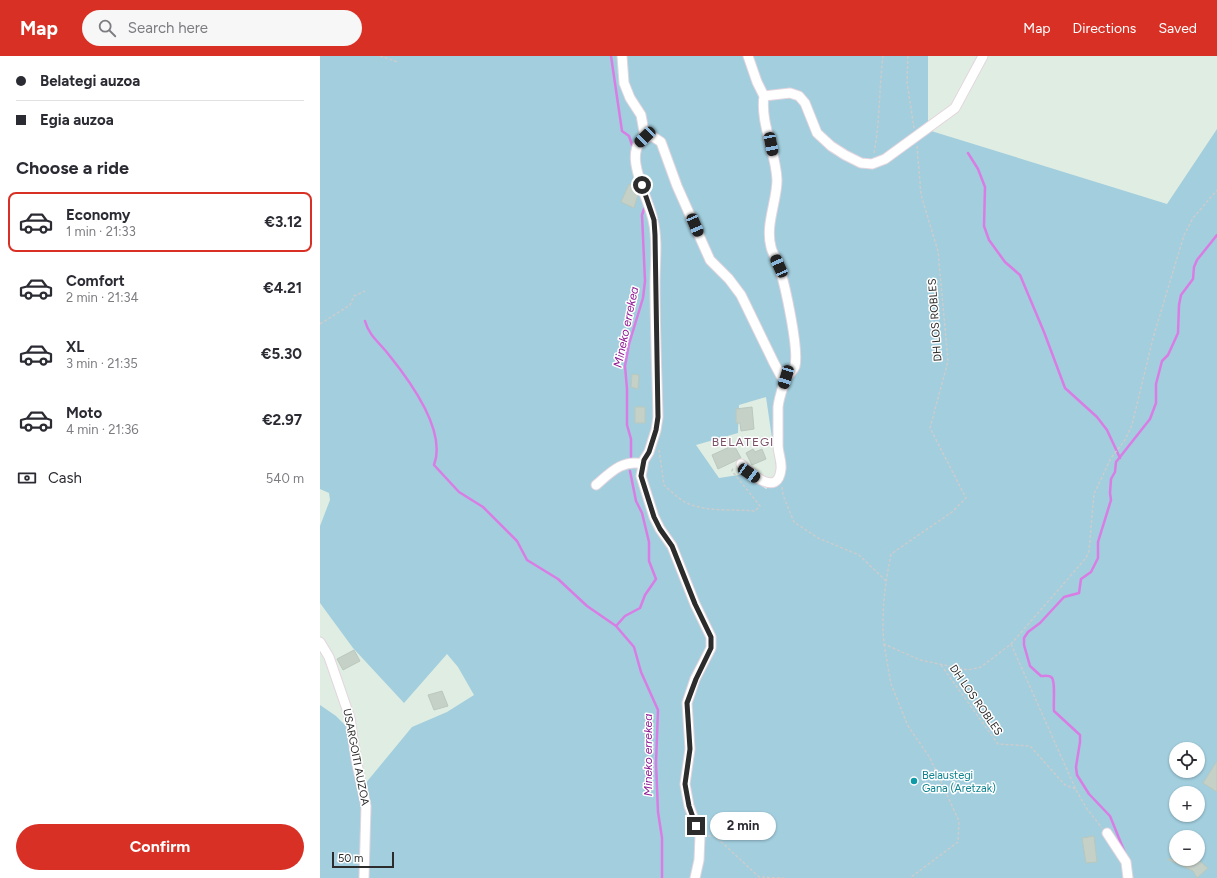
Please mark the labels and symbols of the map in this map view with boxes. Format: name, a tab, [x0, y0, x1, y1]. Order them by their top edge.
car	[632, 124, 658, 150]
car	[763, 131, 779, 157]
route start	[633, 176, 651, 194]
car	[685, 212, 705, 238]
car	[769, 253, 789, 279]
street label: DH LOS ROBLES	[926, 278, 944, 362]
water label: Mineko errekea	[611, 285, 641, 369]
car	[777, 364, 795, 390]
district label: BELATEGI	[712, 435, 774, 449]
car	[736, 461, 762, 485]
street label: DH LOS ROBLES	[947, 662, 1005, 738]
street label: USARGOITI AUZOA	[340, 707, 372, 807]
water label: Mineko errekea	[641, 714, 655, 796]
place label: Belaustegi Gana (Aretzak)	[922, 769, 996, 795]
marker: Belaustegi Gana (Aretzak)	[909, 776, 919, 786]
callout: 2 min	[710, 812, 776, 840]
route end	[687, 817, 705, 835]
scale bar	[332, 850, 394, 869]

